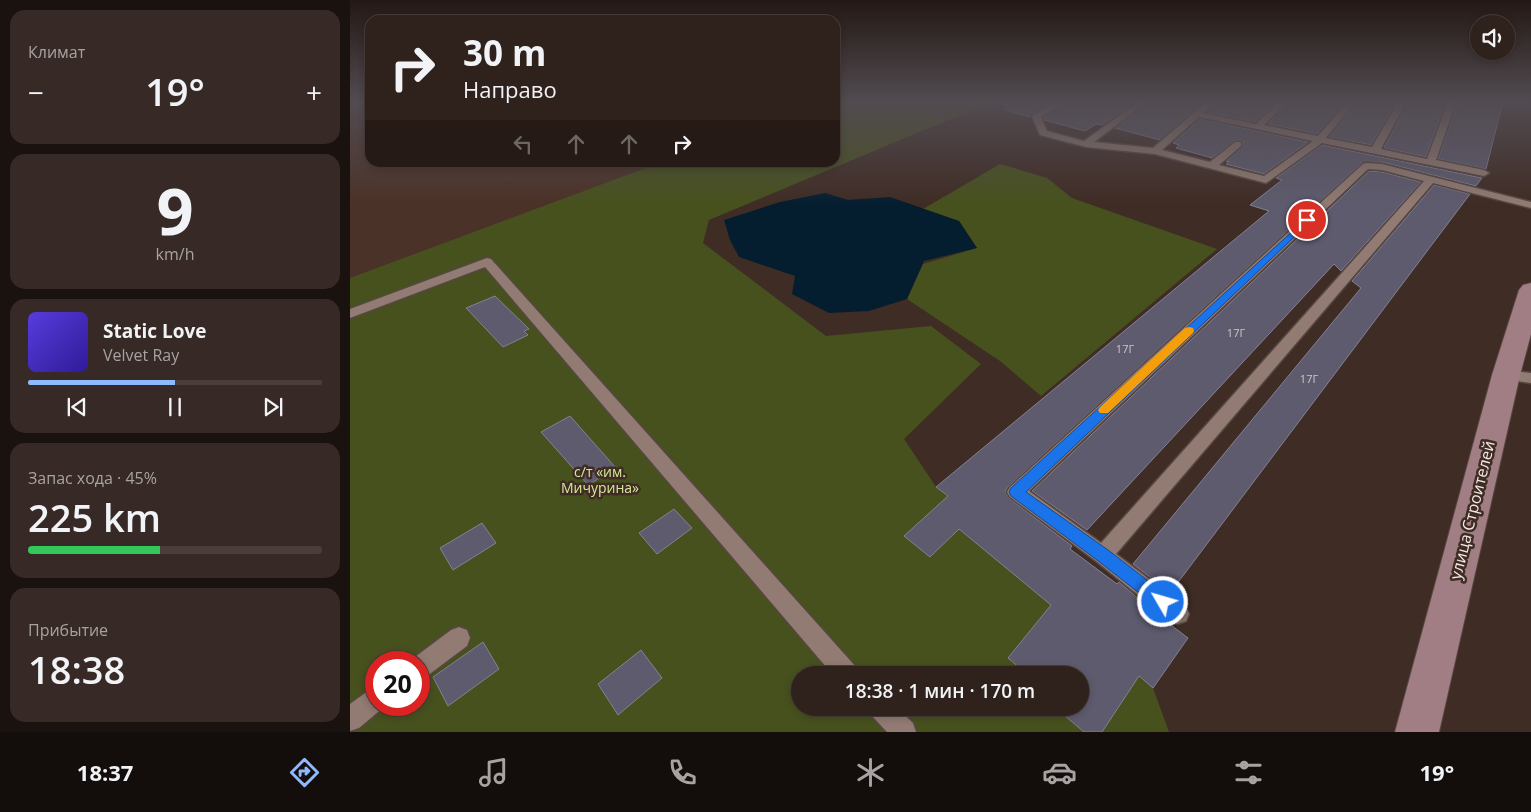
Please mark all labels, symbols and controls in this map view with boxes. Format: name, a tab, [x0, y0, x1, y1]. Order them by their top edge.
map controls	[1470, 15, 1515, 60]
button: sound	[1470, 15, 1515, 60]
text: 30 m	[463, 29, 546, 76]
icon: right	[380, 35, 445, 100]
text: Климат	[28, 41, 85, 63]
text: 19°	[145, 65, 205, 117]
text: −	[28, 73, 44, 111]
text: +	[306, 73, 322, 111]
text: Направо	[463, 74, 557, 104]
icon: left	[509, 130, 537, 158]
icon: ahead	[562, 130, 590, 158]
icon: ahead	[615, 130, 643, 158]
icon: right	[668, 130, 696, 158]
text: 9	[156, 166, 194, 254]
pin	[1286, 199, 1328, 241]
icon: arrive	[1293, 206, 1321, 234]
text: km/h	[156, 243, 194, 265]
text: Static Love	[103, 318, 206, 344]
house number: 17Г	[1227, 325, 1245, 340]
house number: 17Г	[1116, 341, 1134, 356]
text: Velvet Ray	[103, 344, 179, 366]
house number: 17Г	[1300, 371, 1318, 386]
icon: previous	[63, 393, 91, 421]
icon: pause	[161, 393, 189, 421]
icon: next	[259, 393, 287, 421]
street label: улица Строителей	[1444, 438, 1500, 582]
park label: с/т «им. Мичурина»	[561, 462, 639, 497]
text: Запас хода · 45%	[28, 467, 157, 489]
text: 225 km	[28, 491, 161, 543]
position arrow	[1136, 575, 1188, 627]
text: Прибытие	[28, 619, 108, 641]
text: 18:38	[28, 643, 125, 695]
speed limit sign: 20	[365, 651, 430, 716]
text: 18:38 · 1 мин · 170 m	[845, 678, 1035, 704]
icon: directions	[287, 755, 322, 790]
icon: music	[476, 755, 511, 790]
icon: phone	[665, 755, 700, 790]
icon: climate	[853, 755, 888, 790]
icon: car	[1042, 755, 1077, 790]
icon: filters	[1231, 755, 1266, 790]
text: 18:37	[77, 757, 133, 787]
text: 19°	[1419, 757, 1454, 787]

